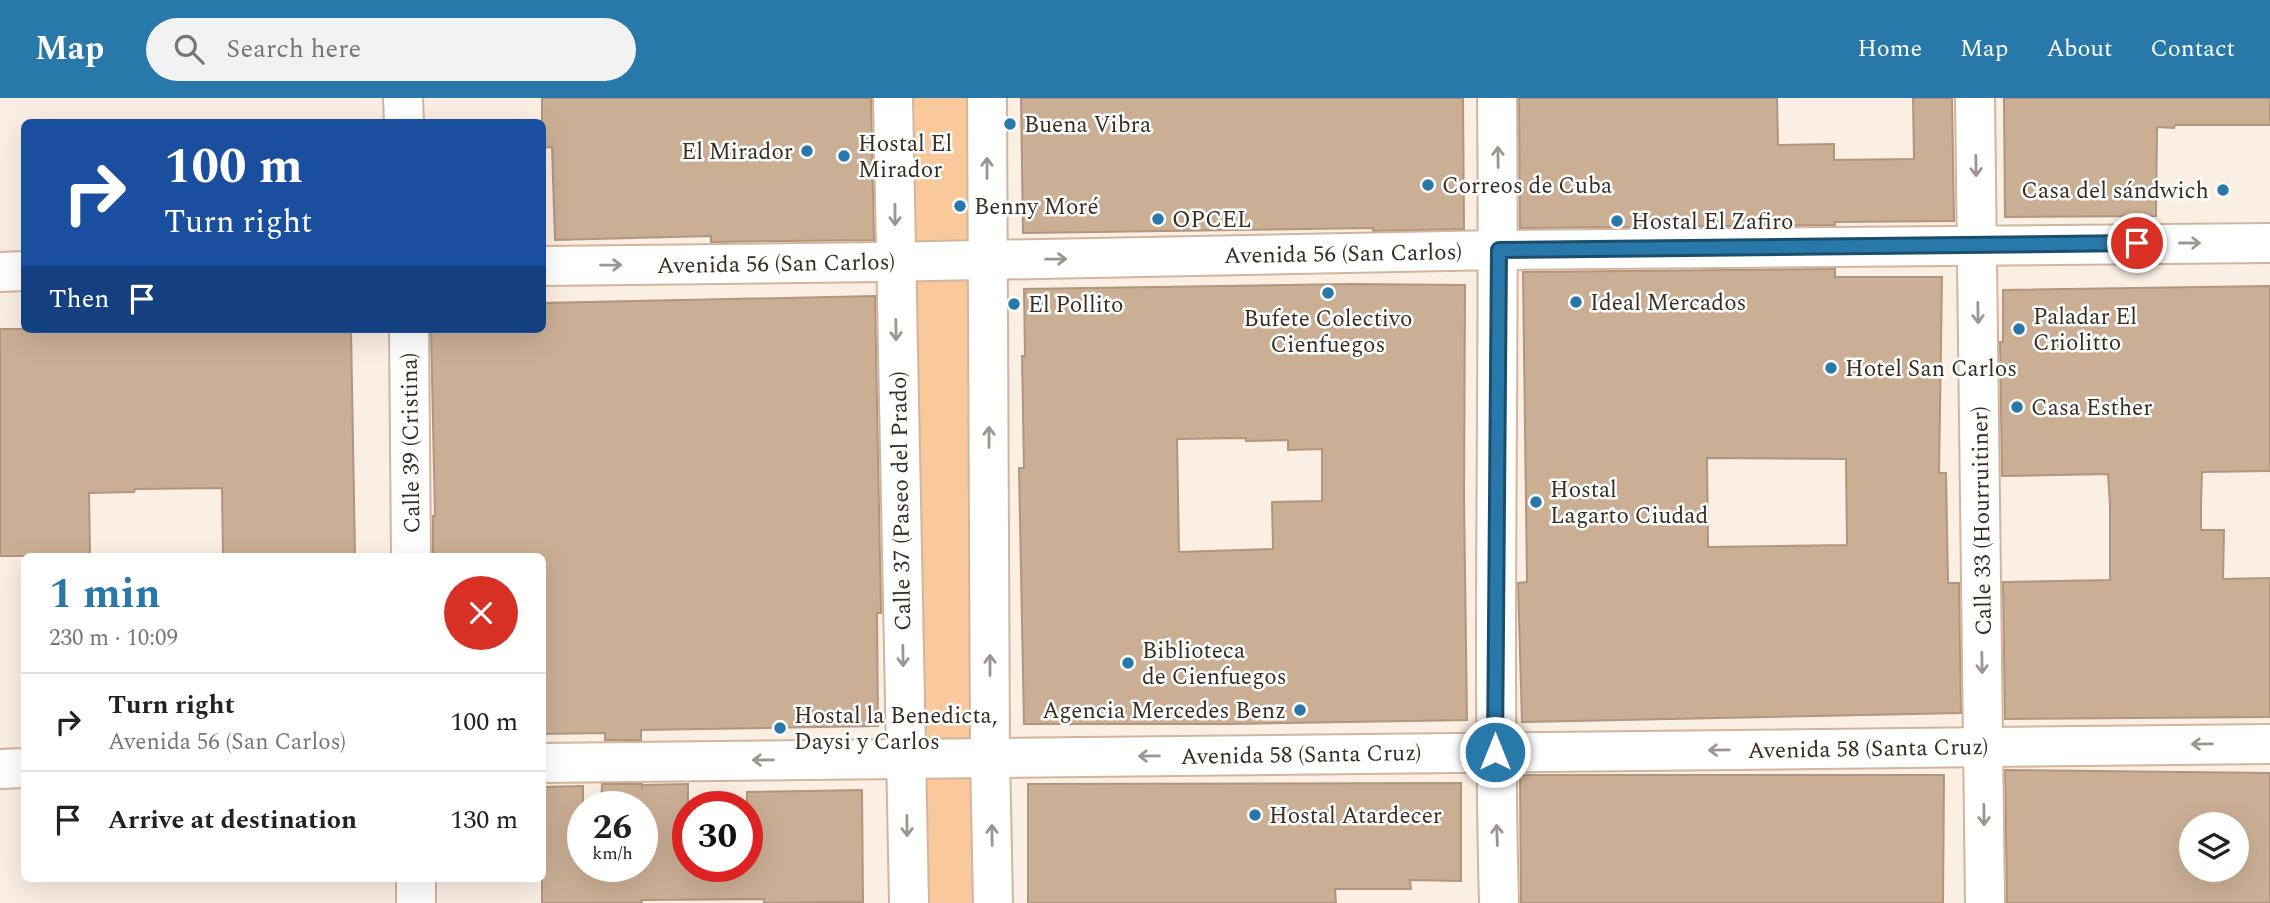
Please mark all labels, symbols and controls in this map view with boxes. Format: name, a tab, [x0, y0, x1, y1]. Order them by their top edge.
search box	[146, 18, 636, 81]
text: Map	[35, 24, 104, 74]
text: Search here	[226, 29, 361, 69]
icon: search	[170, 30, 208, 68]
text: Home	[1857, 31, 1922, 67]
text: Map	[1960, 31, 2008, 67]
text: About	[2046, 31, 2112, 67]
text: Contact	[2150, 31, 2235, 67]
place label: Buena Vibra	[1024, 108, 1151, 143]
marker: Buena Vibra	[1002, 116, 1018, 132]
place label: Hostal El Mirador	[858, 127, 952, 188]
text: 100 m	[164, 130, 303, 205]
place label: El Mirador	[681, 135, 793, 170]
marker: El Mirador	[799, 143, 815, 159]
one-way arrow	[1491, 146, 1504, 169]
icon: right	[49, 147, 140, 238]
marker: Hostal El Mirador	[836, 148, 852, 164]
one-way arrow	[1969, 154, 1983, 177]
one-way arrow	[980, 156, 994, 179]
place label: Correos de Cuba	[1442, 169, 1612, 204]
place label: Casa del sándwich	[2021, 174, 2209, 209]
marker: Correos de Cuba	[1420, 177, 1436, 193]
marker: Casa del sándwich	[2215, 182, 2231, 198]
place label: Benny Moré	[974, 190, 1099, 225]
text: Turn right	[164, 198, 312, 247]
marker: Benny Moré	[952, 198, 968, 214]
one-way arrow	[888, 203, 901, 226]
place label: OPCEL	[1172, 203, 1251, 238]
place label: Hostal El Zafiro	[1631, 205, 1794, 240]
marker: OPCEL	[1150, 211, 1166, 227]
marker: Hostal El Zafiro	[1609, 213, 1625, 229]
pin	[2107, 213, 2167, 273]
icon: arrive	[2118, 224, 2156, 262]
street label: Avenida 56 (San Carlos)	[1224, 235, 1462, 274]
one-way arrow	[2178, 236, 2201, 250]
street label: Avenida 56 (San Carlos)	[657, 245, 895, 284]
one-way arrow	[1044, 252, 1067, 266]
one-way arrow	[599, 258, 622, 272]
text: Then	[49, 279, 109, 319]
icon: arrive	[123, 280, 161, 318]
marker: Bufete Colectivo Cienfuegos	[1320, 285, 1336, 301]
place label: Ideal Mercados	[1590, 286, 1747, 321]
place label: El Pollito	[1028, 288, 1123, 323]
marker: Ideal Mercados	[1568, 294, 1584, 310]
marker: El Pollito	[1006, 296, 1022, 312]
place label: Paladar El Criolitto	[2033, 300, 2137, 361]
one-way arrow	[1971, 301, 1985, 324]
place label: Bufete Colectivo Cienfuegos	[1244, 302, 1412, 363]
one-way arrow	[890, 319, 903, 342]
marker: Paladar El Criolitto	[2011, 321, 2027, 337]
street label: Calle 39 (Cristina)	[392, 352, 431, 534]
place label: Hotel San Carlos	[1845, 352, 2017, 387]
marker: Hotel San Carlos	[1823, 360, 1839, 376]
street label: Calle 37 (Paseo del Prado)	[882, 371, 921, 631]
place label: Casa Esther	[2031, 391, 2152, 426]
marker: Casa Esther	[2009, 399, 2025, 415]
street label: Calle 33 (Hourruitiner)	[1963, 406, 2002, 636]
one-way arrow	[982, 426, 996, 449]
place label: Hostal Lagarto Ciudad	[1550, 473, 1709, 534]
marker: Hostal Lagarto Ciudad	[1528, 494, 1544, 510]
text: 1 min	[49, 563, 161, 626]
button: close	[444, 576, 518, 650]
text: 230 m · 10:09	[49, 621, 178, 656]
place label: Biblioteca de Cienfuegos	[1142, 634, 1287, 695]
one-way arrow	[896, 644, 910, 667]
one-way arrow	[1975, 651, 1989, 674]
one-way arrow	[983, 653, 997, 676]
marker: Biblioteca de Cienfuegos	[1120, 655, 1136, 671]
text: Turn right	[108, 685, 235, 725]
place label: Agencia Mercedes Benz	[1042, 694, 1286, 729]
place label: Hostal la Benedicta, Daysi y Carlos	[794, 699, 998, 760]
text: 100 m	[450, 702, 518, 742]
marker: Agencia Mercedes Benz	[1292, 702, 1308, 718]
icon: right	[49, 703, 87, 741]
position arrow	[1458, 715, 1532, 789]
marker: Hostal la Benedicta, Daysi y Carlos	[772, 720, 788, 736]
text: Avenida 56 (San Carlos)	[108, 725, 346, 760]
street label: Avenida 58 (Santa Cruz)	[1747, 730, 1989, 769]
street label: Avenida 58 (Santa Cruz)	[1180, 736, 1422, 775]
one-way arrow	[2191, 737, 2214, 751]
one-way arrow	[1708, 743, 1731, 757]
one-way arrow	[1137, 749, 1160, 763]
one-way arrow	[752, 753, 775, 767]
speed limit sign: 30	[672, 791, 763, 882]
place label: Hostal Atardecer	[1269, 799, 1442, 834]
text: Arrive at destination	[108, 800, 357, 840]
text: 130 m	[450, 800, 518, 840]
icon: arrive	[49, 801, 87, 839]
text: 26	[593, 801, 632, 854]
one-way arrow	[1977, 803, 1991, 826]
marker: Hostal Atardecer	[1247, 807, 1263, 823]
map controls	[2179, 812, 2249, 882]
button: layers	[2179, 812, 2249, 882]
one-way arrow	[900, 815, 913, 838]
one-way arrow	[985, 824, 999, 847]
one-way arrow	[1491, 824, 1504, 847]
text: km/h	[592, 840, 633, 867]

